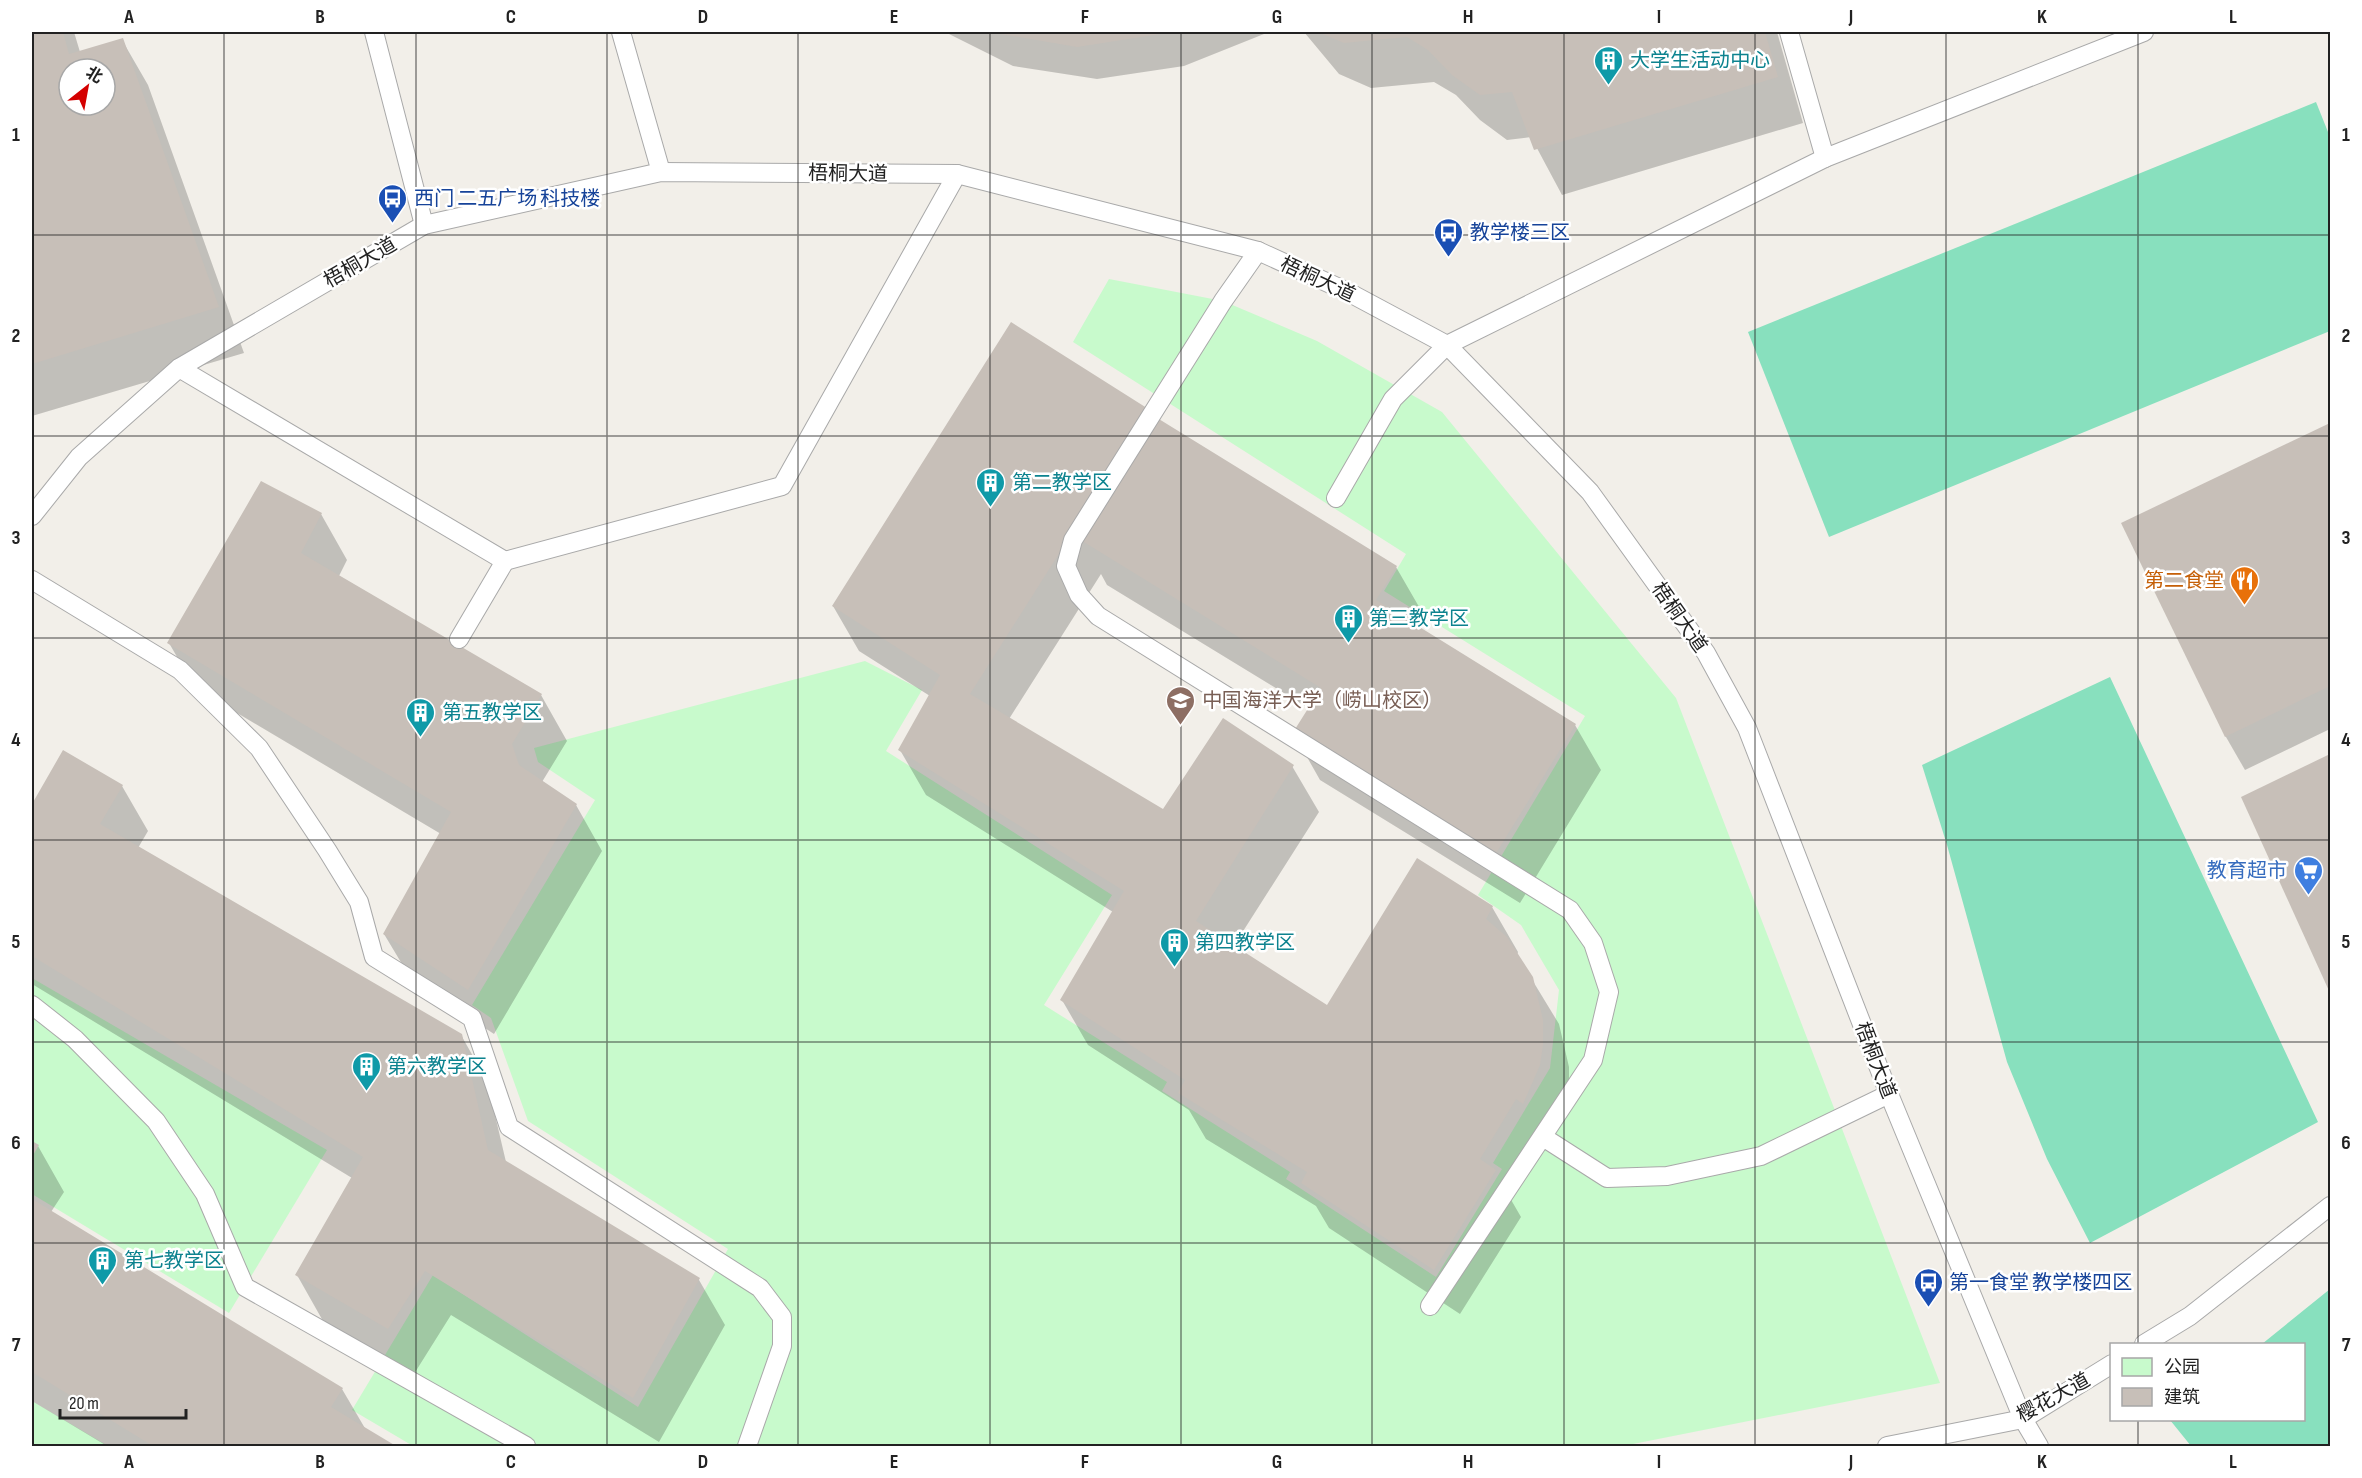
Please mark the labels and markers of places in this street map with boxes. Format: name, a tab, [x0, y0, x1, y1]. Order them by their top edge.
building icon: 大学生活动中心	[1593, 44, 1625, 86]
place label: 大学生活动中心	[1630, 49, 1770, 73]
bus stop icon: 西门 二五广场 科技楼	[377, 182, 409, 224]
place label: 西门 二五广场 科技楼	[414, 187, 600, 211]
bus stop icon: 教学楼三区	[1433, 216, 1465, 258]
place label: 教学楼三区	[1470, 221, 1570, 245]
building icon: 第二教学区	[975, 466, 1007, 508]
place label: 第二教学区	[1012, 471, 1112, 495]
restaurant icon: 第二食堂	[2229, 564, 2261, 606]
place label: 第二食堂	[2144, 569, 2224, 593]
building icon: 第三教学区	[1332, 602, 1364, 644]
place label: 第三教学区	[1369, 607, 1469, 631]
school or university icon: 中国海洋大学（崂山校区）	[1165, 684, 1197, 726]
place label: 中国海洋大学（崂山校区）	[1202, 689, 1442, 713]
building icon: 第五教学区	[405, 696, 437, 738]
place label: 第五教学区	[442, 701, 542, 725]
supermarket icon: 教育超市	[2292, 854, 2324, 896]
place label: 教育超市	[2207, 859, 2287, 883]
building icon: 第四教学区	[1158, 926, 1190, 968]
place label: 第四教学区	[1195, 931, 1295, 955]
building icon: 第六教学区	[350, 1050, 382, 1092]
place label: 第六教学区	[387, 1055, 487, 1079]
building icon: 第七教学区	[87, 1244, 119, 1286]
place label: 第七教学区	[124, 1249, 224, 1273]
bus stop icon: 第一食堂 教学楼四区	[1912, 1266, 1944, 1308]
place label: 第一食堂 教学楼四区	[1949, 1271, 2132, 1295]

